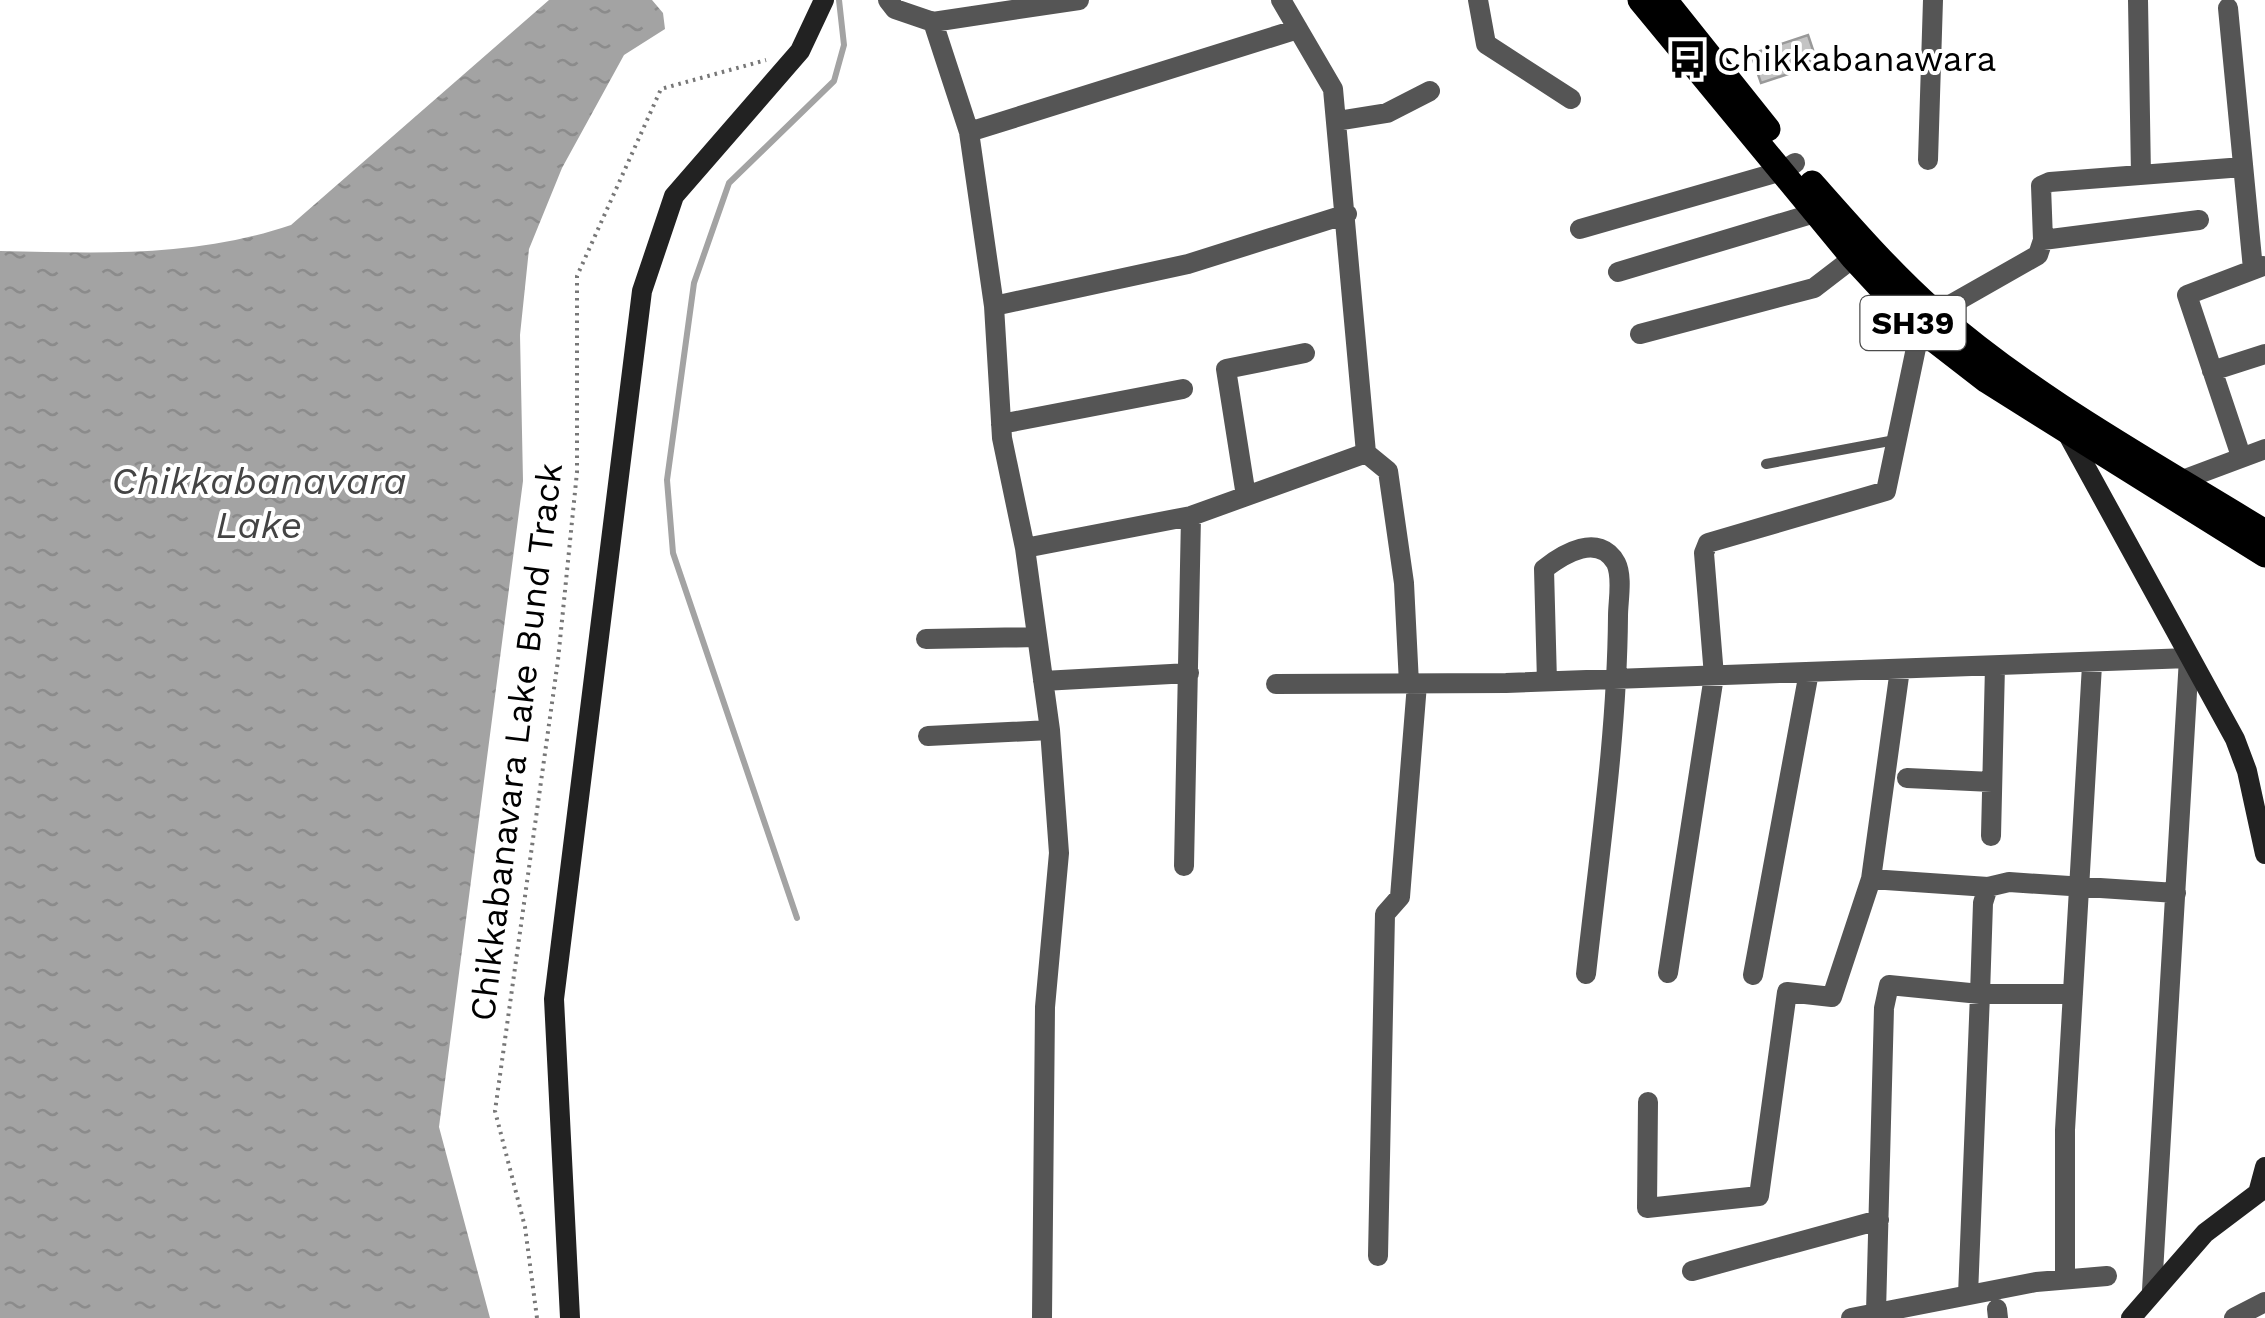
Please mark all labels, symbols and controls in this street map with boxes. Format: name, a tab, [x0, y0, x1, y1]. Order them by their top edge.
bus stop icon: Chikkabanawara	[1666, 38, 1708, 80]
place label: Chikkabanawara	[1717, 38, 1996, 80]
road number: SH39	[1860, 296, 1966, 350]
water label: Chikkabanavara Lake	[111, 459, 407, 547]
street label: Chikkabanavara Lake Bund Track	[461, 460, 571, 1023]

